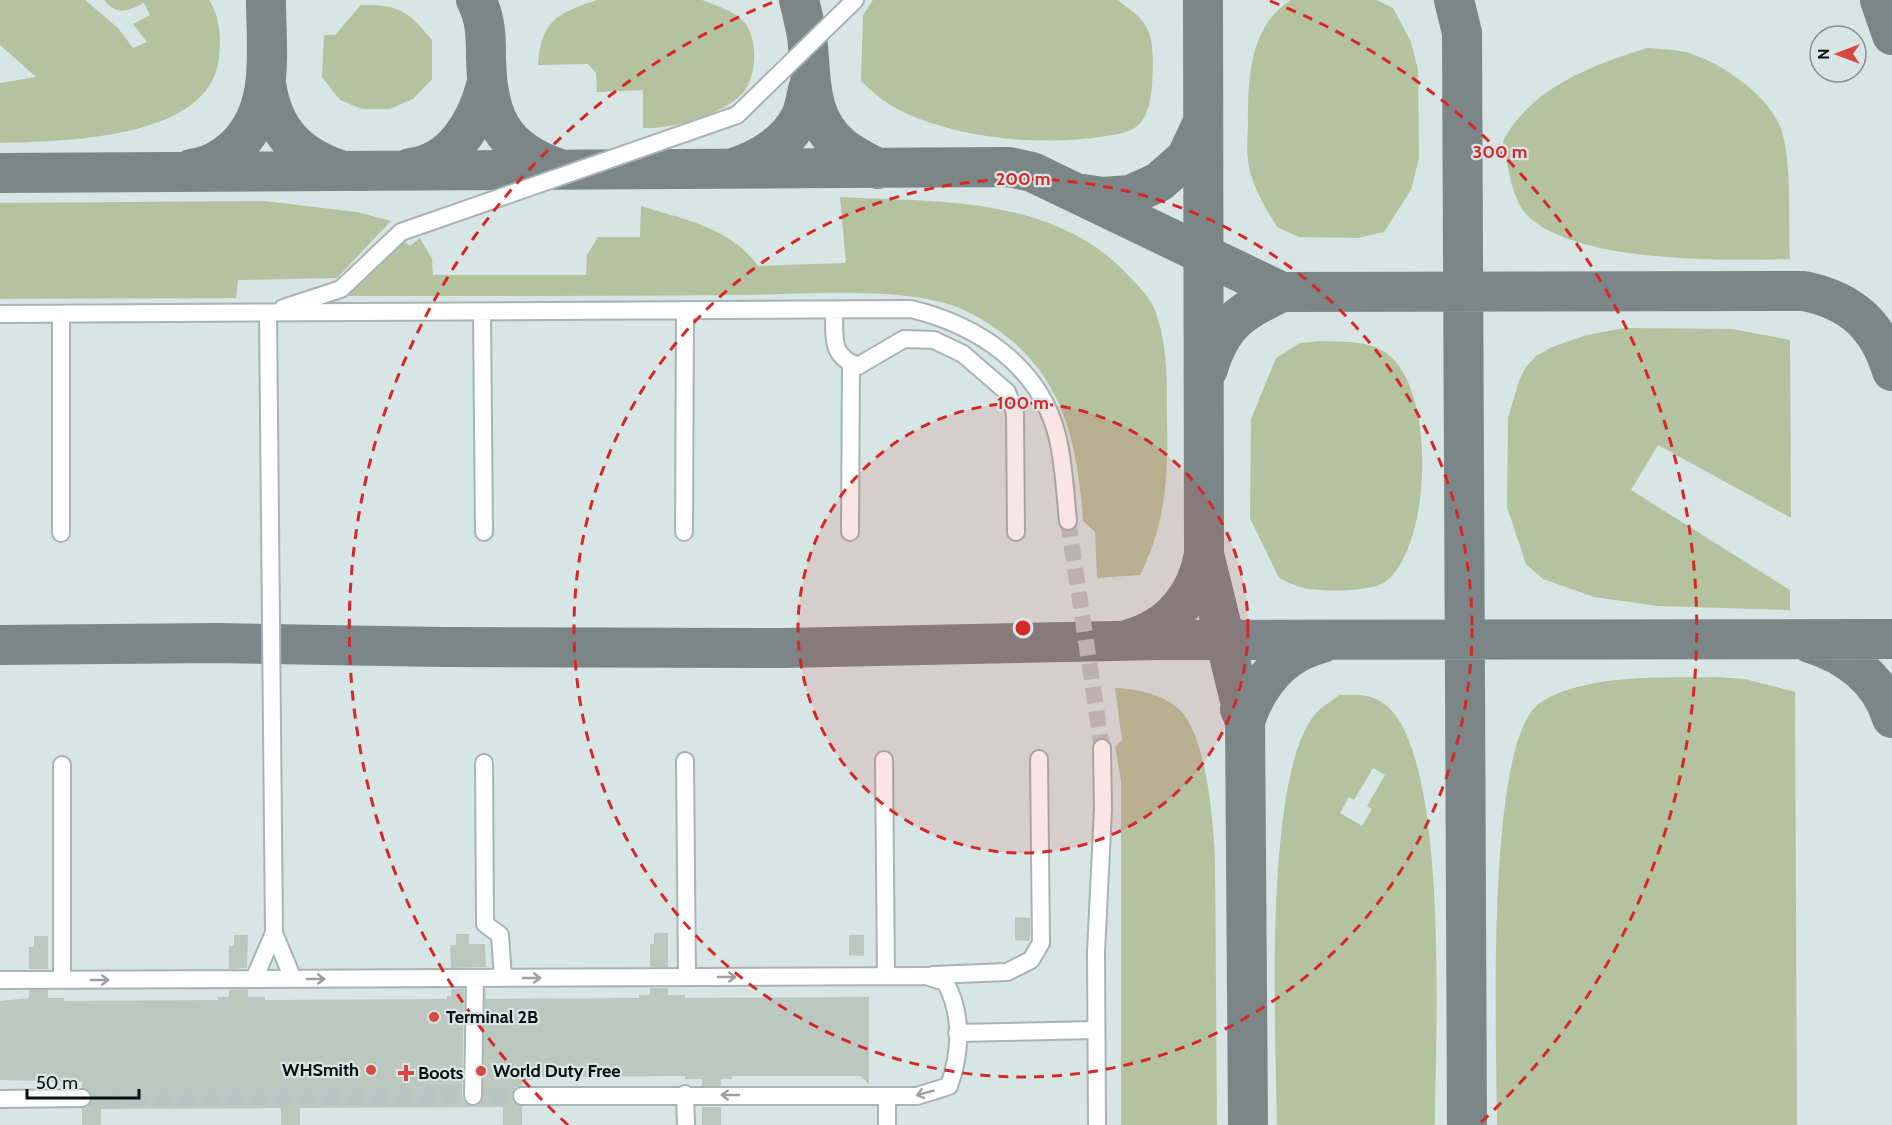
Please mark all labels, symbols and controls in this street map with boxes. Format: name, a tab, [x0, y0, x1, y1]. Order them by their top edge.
north arrow	[1808, 24, 1868, 84]
text: N	[1814, 48, 1833, 60]
text: 300 m	[1473, 141, 1527, 163]
text: 200 m	[996, 168, 1050, 190]
text: 100 m	[997, 392, 1049, 414]
centre of rings	[1013, 618, 1033, 638]
one-way arrow	[717, 971, 737, 983]
one-way arrow	[522, 972, 542, 984]
one-way arrow	[306, 973, 326, 985]
one-way arrow	[90, 974, 110, 985]
place label: Terminal 2B	[446, 1006, 538, 1028]
marker: Terminal 2B	[427, 1010, 441, 1024]
place label: WHSmith	[282, 1059, 359, 1081]
place label: World Duty Free	[493, 1060, 621, 1082]
scale bar	[27, 1062, 140, 1100]
place label: Boots	[418, 1062, 464, 1084]
marker: WHSmith	[364, 1063, 378, 1077]
marker: World Duty Free	[474, 1064, 488, 1078]
marker: Boots	[399, 1066, 413, 1080]
text: 50 m	[36, 1072, 78, 1094]
one-way arrow	[916, 1088, 935, 1099]
one-way arrow	[721, 1089, 741, 1101]

